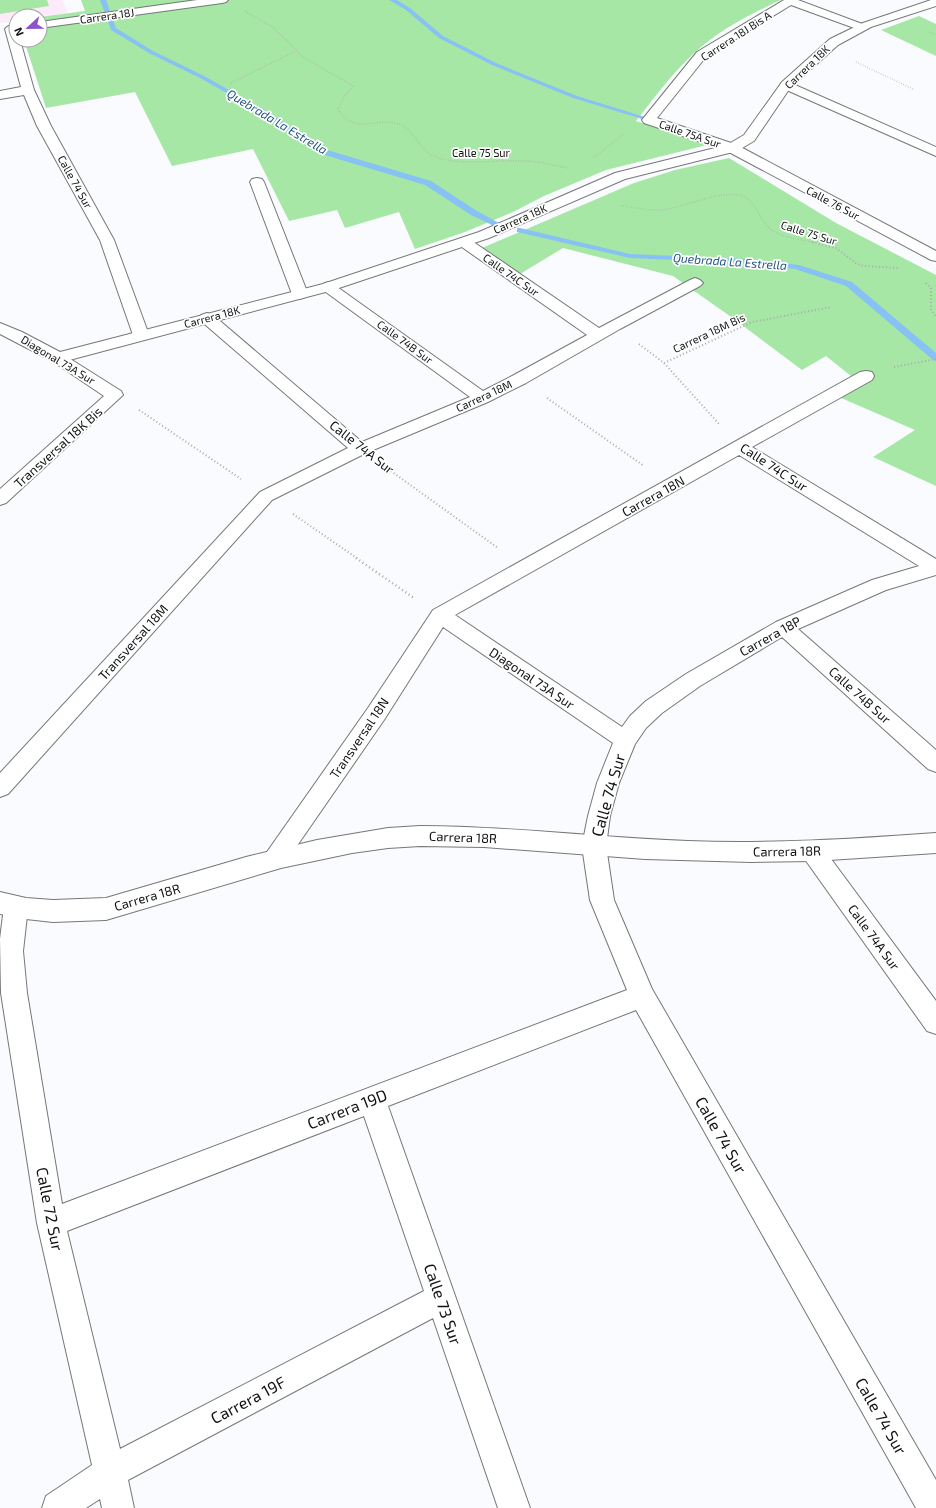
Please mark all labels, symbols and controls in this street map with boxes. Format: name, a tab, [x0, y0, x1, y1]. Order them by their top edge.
street label: Carrera 18J	[79, 5, 135, 26]
north arrow	[8, 8, 48, 48]
street label: Carrera 18J Bis A	[698, 8, 773, 63]
text: N	[11, 26, 26, 38]
street label: Carrera 18K	[782, 42, 832, 91]
water label: Quebrada La Estrella	[225, 86, 330, 157]
street label: Calle 75A Sur	[657, 117, 723, 150]
street label: Calle 75 Sur	[452, 146, 511, 159]
street label: Calle 74 Sur	[55, 153, 96, 211]
street label: Calle 76 Sur	[804, 183, 863, 222]
street label: Carrera 18K	[491, 201, 549, 236]
street label: Calle 75 Sur	[779, 218, 839, 247]
water label: Quebrada La Estrella	[673, 250, 788, 273]
street label: Calle 74C Sur	[481, 251, 542, 299]
street label: Carrera 18K	[182, 303, 242, 330]
street label: Carrera 18M Bis	[671, 310, 747, 355]
street label: Calle 74B Sur	[375, 317, 436, 367]
street label: Diagonal 73A Sur	[19, 332, 98, 387]
street label: Carrera 18M	[454, 377, 514, 414]
street label: Transversal 18K Bis	[11, 403, 105, 491]
street label: Calle 74A Sur	[327, 417, 397, 477]
street label: Calle 74C Sur	[737, 439, 811, 495]
street label: Carrera 18N	[619, 472, 687, 520]
street label: Transversal 18M	[95, 601, 171, 683]
street label: Carrera 18P	[736, 612, 804, 659]
street label: Diagonal 73A Sur	[486, 644, 578, 712]
street label: Calle 74B Sur	[826, 663, 894, 727]
street label: Transversal 18N	[326, 694, 392, 782]
street label: Calle 74 Sur	[587, 751, 629, 839]
street label: Carrera 18R	[429, 828, 497, 846]
street label: Carrera 18R	[753, 842, 821, 860]
street label: Carrera 18R	[112, 880, 182, 914]
street label: Calle 74A Sur	[845, 901, 903, 973]
street label: Carrera 19D	[304, 1085, 389, 1132]
street label: Calle 74 Sur	[692, 1093, 751, 1177]
street label: Calle 72 Sur	[33, 1165, 68, 1253]
street label: Calle 73 Sur	[421, 1261, 466, 1348]
street label: Carrera 19F	[207, 1372, 289, 1427]
street label: Calle 74 Sur	[852, 1374, 911, 1458]

